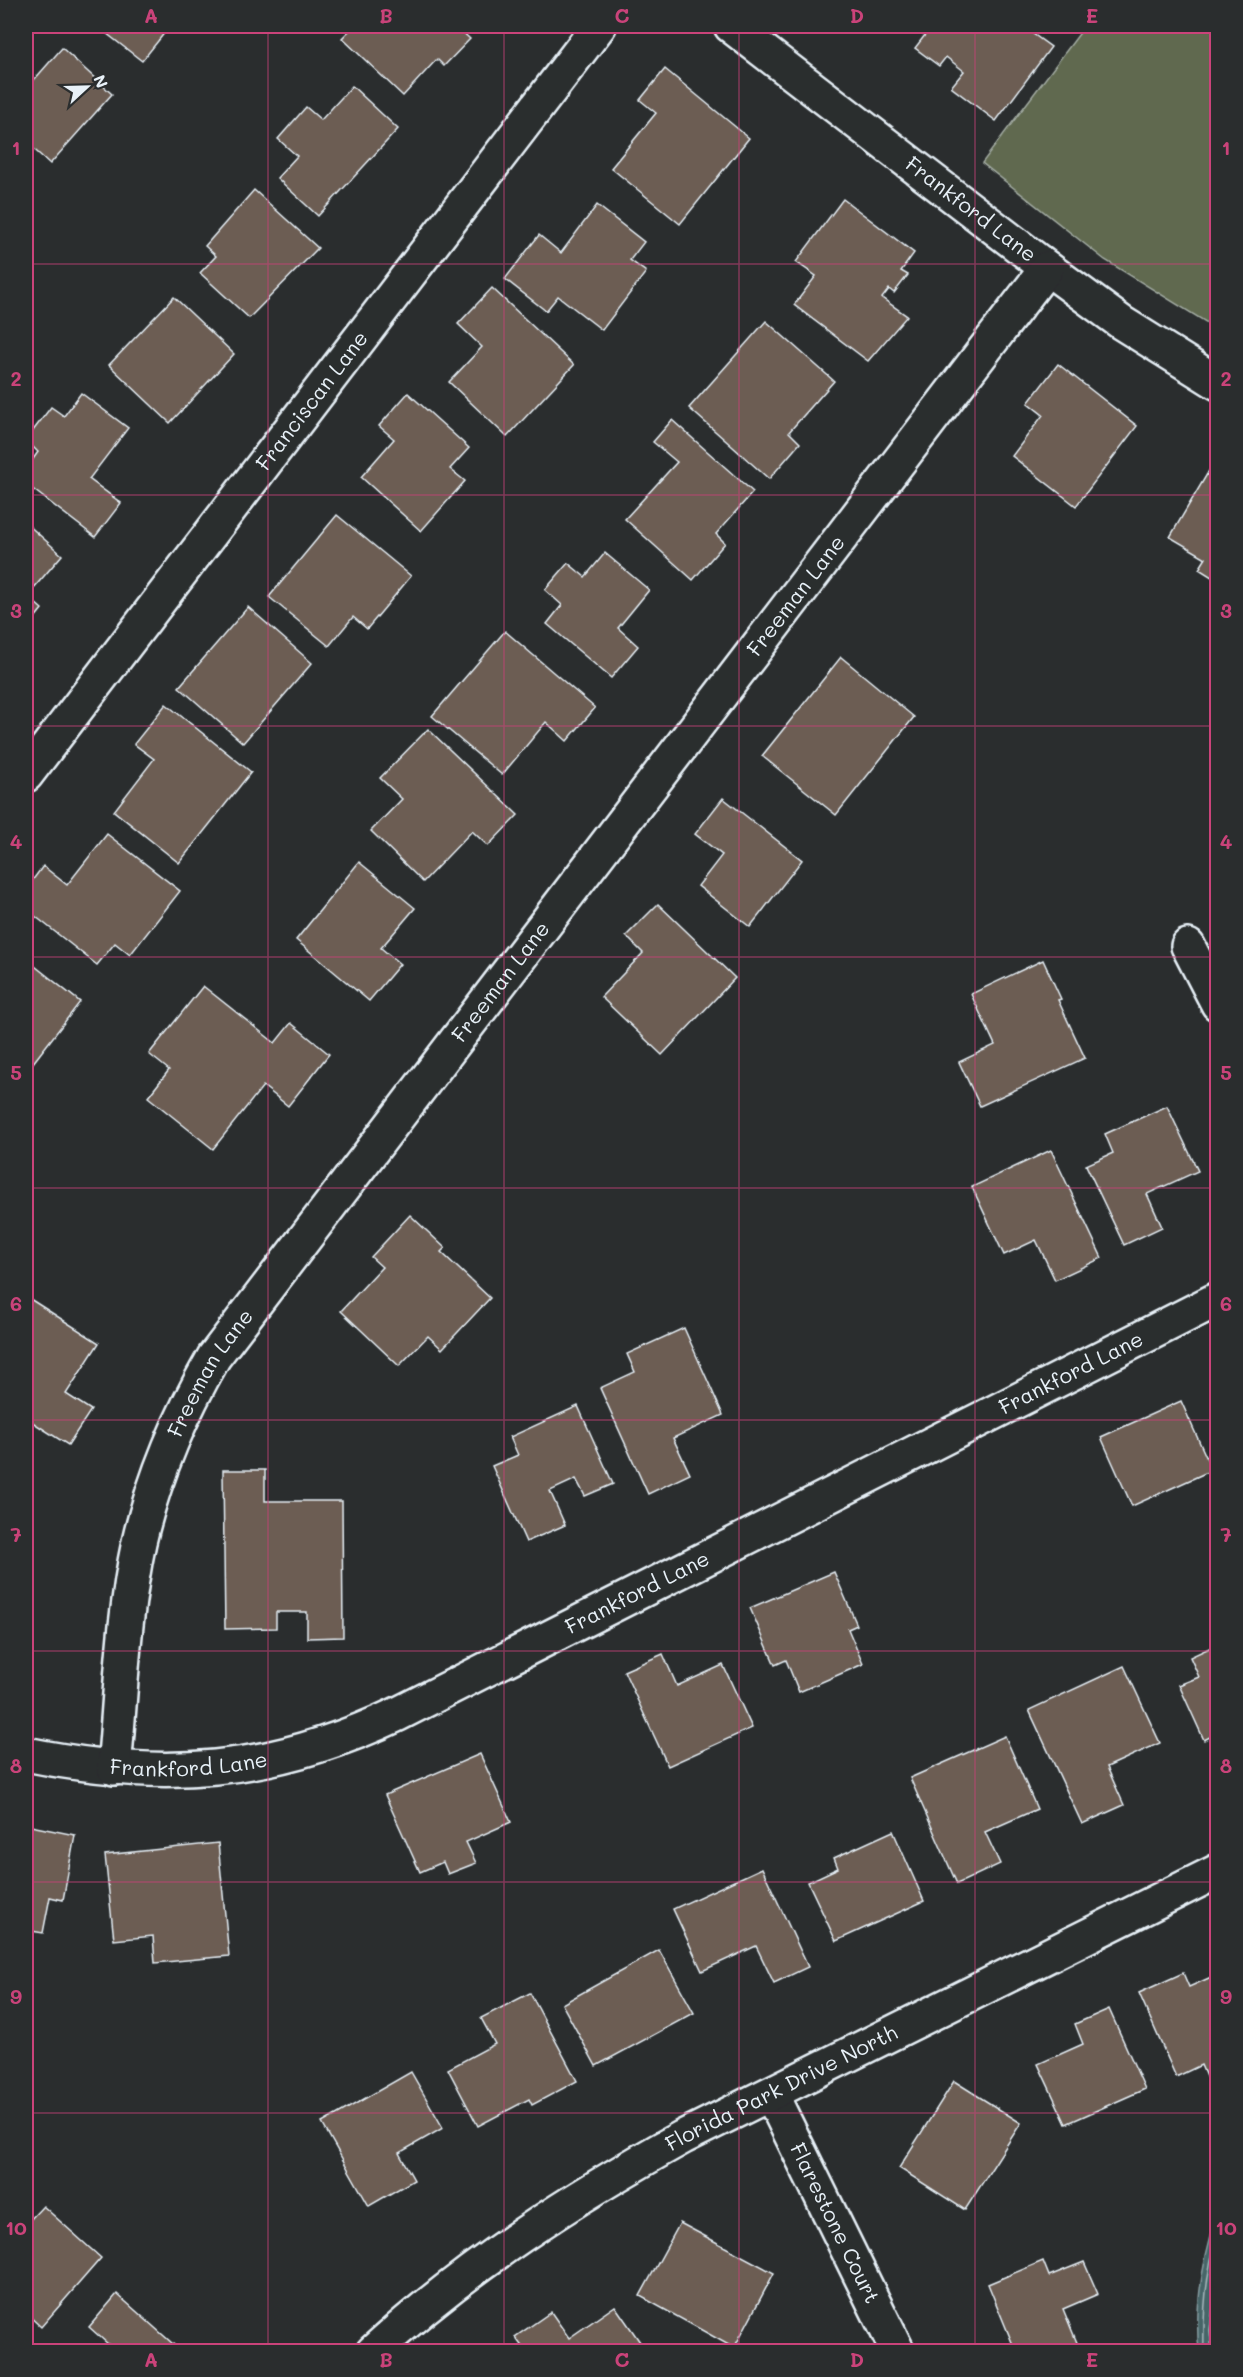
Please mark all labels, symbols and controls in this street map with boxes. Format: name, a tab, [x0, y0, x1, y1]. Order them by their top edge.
text: A	[144, 2, 158, 28]
text: B	[379, 2, 393, 28]
text: C	[615, 2, 630, 28]
text: D	[850, 2, 864, 28]
text: E	[1086, 2, 1098, 28]
north arrow	[57, 57, 117, 117]
text: N	[89, 72, 113, 91]
text: 1	[12, 134, 20, 160]
text: 1	[1222, 134, 1230, 160]
street label: Frankford Lane	[901, 150, 1043, 267]
street label: Franciscan Lane	[249, 325, 373, 475]
text: 2	[10, 365, 22, 391]
text: 2	[1220, 365, 1232, 391]
street label: Freeman Lane	[740, 529, 850, 661]
text: 3	[10, 597, 22, 623]
text: 3	[1220, 597, 1232, 623]
text: 4	[10, 828, 23, 854]
text: 4	[1220, 828, 1233, 854]
street label: Freeman Lane	[445, 915, 555, 1047]
text: 5	[10, 1059, 22, 1085]
text: 5	[1220, 1059, 1232, 1085]
text: 6	[10, 1290, 22, 1316]
text: 6	[1220, 1290, 1232, 1316]
street label: Freeman Lane	[160, 1303, 258, 1441]
street label: Frankford Lane	[994, 1324, 1147, 1420]
text: 7	[10, 1521, 22, 1547]
text: 7	[1220, 1521, 1232, 1547]
street label: Frankford Lane	[560, 1544, 713, 1639]
street label: Frankford Lane	[109, 1744, 270, 1782]
text: 8	[10, 1752, 22, 1778]
text: 8	[1220, 1752, 1232, 1778]
text: 9	[10, 1983, 22, 2009]
text: 9	[1220, 1983, 1232, 2009]
street label: Florida Park Drive North	[660, 2018, 901, 2156]
street label: Flarestone Court	[785, 2138, 887, 2307]
text: 10	[5, 2214, 27, 2240]
text: 10	[1215, 2214, 1237, 2240]
text: A	[144, 2346, 158, 2372]
text: B	[379, 2346, 393, 2372]
text: C	[615, 2346, 630, 2372]
text: D	[850, 2346, 864, 2372]
text: E	[1086, 2346, 1098, 2372]

